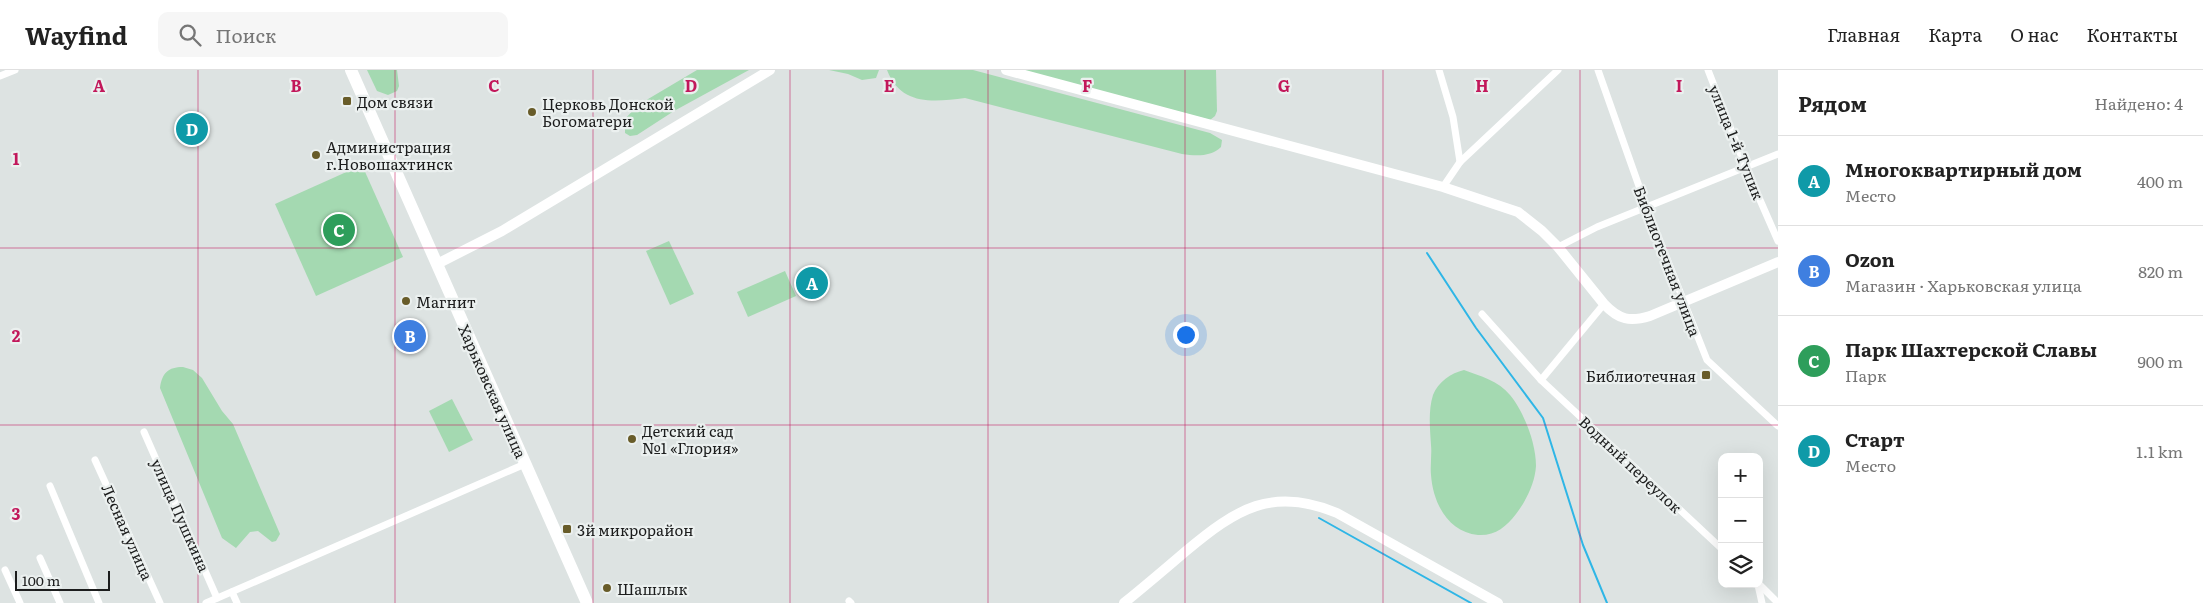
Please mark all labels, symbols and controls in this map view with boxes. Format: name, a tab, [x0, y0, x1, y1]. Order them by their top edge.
search box	[158, 12, 508, 57]
text: Wayfind	[25, 17, 128, 52]
icon: search	[176, 21, 204, 49]
text: Поиск	[216, 21, 276, 49]
text: Главная	[1827, 21, 1900, 48]
text: Карта	[1928, 21, 1982, 48]
text: О нас	[2010, 21, 2058, 48]
text: Контакты	[2086, 21, 2178, 48]
text: A	[93, 73, 105, 97]
text: B	[290, 73, 302, 97]
text: C	[488, 73, 500, 97]
text: D	[685, 73, 697, 97]
text: E	[884, 73, 895, 97]
text: F	[1082, 73, 1092, 97]
text: G	[1278, 73, 1290, 97]
text: H	[1475, 73, 1489, 97]
text: I	[1676, 73, 1682, 97]
street label: улица 1-й Тупик	[1703, 81, 1771, 203]
text: Рядом	[1798, 87, 1867, 118]
place label: Дом связи	[357, 90, 433, 113]
text: Найдено: 4	[2095, 91, 2183, 115]
place label: Церковь Донской Богоматери	[542, 92, 674, 132]
marker: Дом связи	[341, 95, 353, 107]
marker: Церковь Донской Богоматери	[526, 106, 538, 118]
pin: D	[176, 110, 208, 148]
place label: Администрация г.Новошахтинск	[326, 135, 453, 175]
text: 1	[13, 146, 20, 170]
marker: Администрация г.Новошахтинск	[310, 149, 322, 161]
text: Многоквартирный дом	[1845, 155, 2082, 183]
text: A	[1808, 169, 1820, 193]
text: 400 m	[2137, 169, 2183, 193]
street label: Библиотечная улица	[1629, 182, 1708, 340]
text: Место	[1845, 183, 1896, 207]
pin: C	[323, 211, 355, 249]
text: Ozon	[1845, 245, 1895, 273]
text: B	[1808, 259, 1820, 283]
text: 820 m	[2138, 259, 2183, 283]
pin: A	[796, 264, 828, 302]
text: Магазин · Харьковская улица	[1845, 273, 2082, 297]
place label: Магнит	[416, 290, 476, 313]
marker: Магнит	[400, 295, 412, 307]
pin: B	[394, 317, 426, 355]
street label: Харьковская улица	[453, 320, 533, 462]
your location	[1173, 322, 1199, 348]
text: 2	[12, 323, 21, 347]
text: Парк Шахтерской Славы	[1845, 335, 2097, 363]
text: C	[1808, 349, 1820, 373]
text: 900 m	[2137, 349, 2183, 373]
text: Парк	[1845, 363, 1886, 387]
place label: Библиотечная	[1586, 364, 1696, 387]
marker: Библиотечная	[1700, 369, 1712, 381]
street label: Водный переулок	[1574, 410, 1688, 518]
place label: Детский сад №1 «Глория»	[642, 419, 739, 459]
text: Старт	[1845, 425, 1905, 453]
marker: Детский сад №1 «Глория»	[626, 433, 638, 445]
text: D	[1808, 439, 1820, 463]
text: 1.1 km	[2136, 439, 2183, 463]
map controls	[1718, 453, 1763, 588]
button: +	[1718, 453, 1763, 498]
text: Место	[1845, 453, 1896, 477]
street label: улица Пушкина	[146, 455, 217, 576]
street label: Лесная улица	[97, 480, 160, 585]
button: −	[1718, 498, 1763, 543]
text: 3	[12, 501, 21, 525]
place label: 3й микрорайон	[577, 518, 693, 541]
marker: 3й микрорайон	[561, 523, 573, 535]
button: layers	[1718, 543, 1763, 588]
scale bar	[15, 568, 110, 591]
text: 100 m	[22, 570, 60, 590]
place label: Шашлык	[617, 577, 688, 600]
marker: Шашлык	[601, 582, 613, 594]

